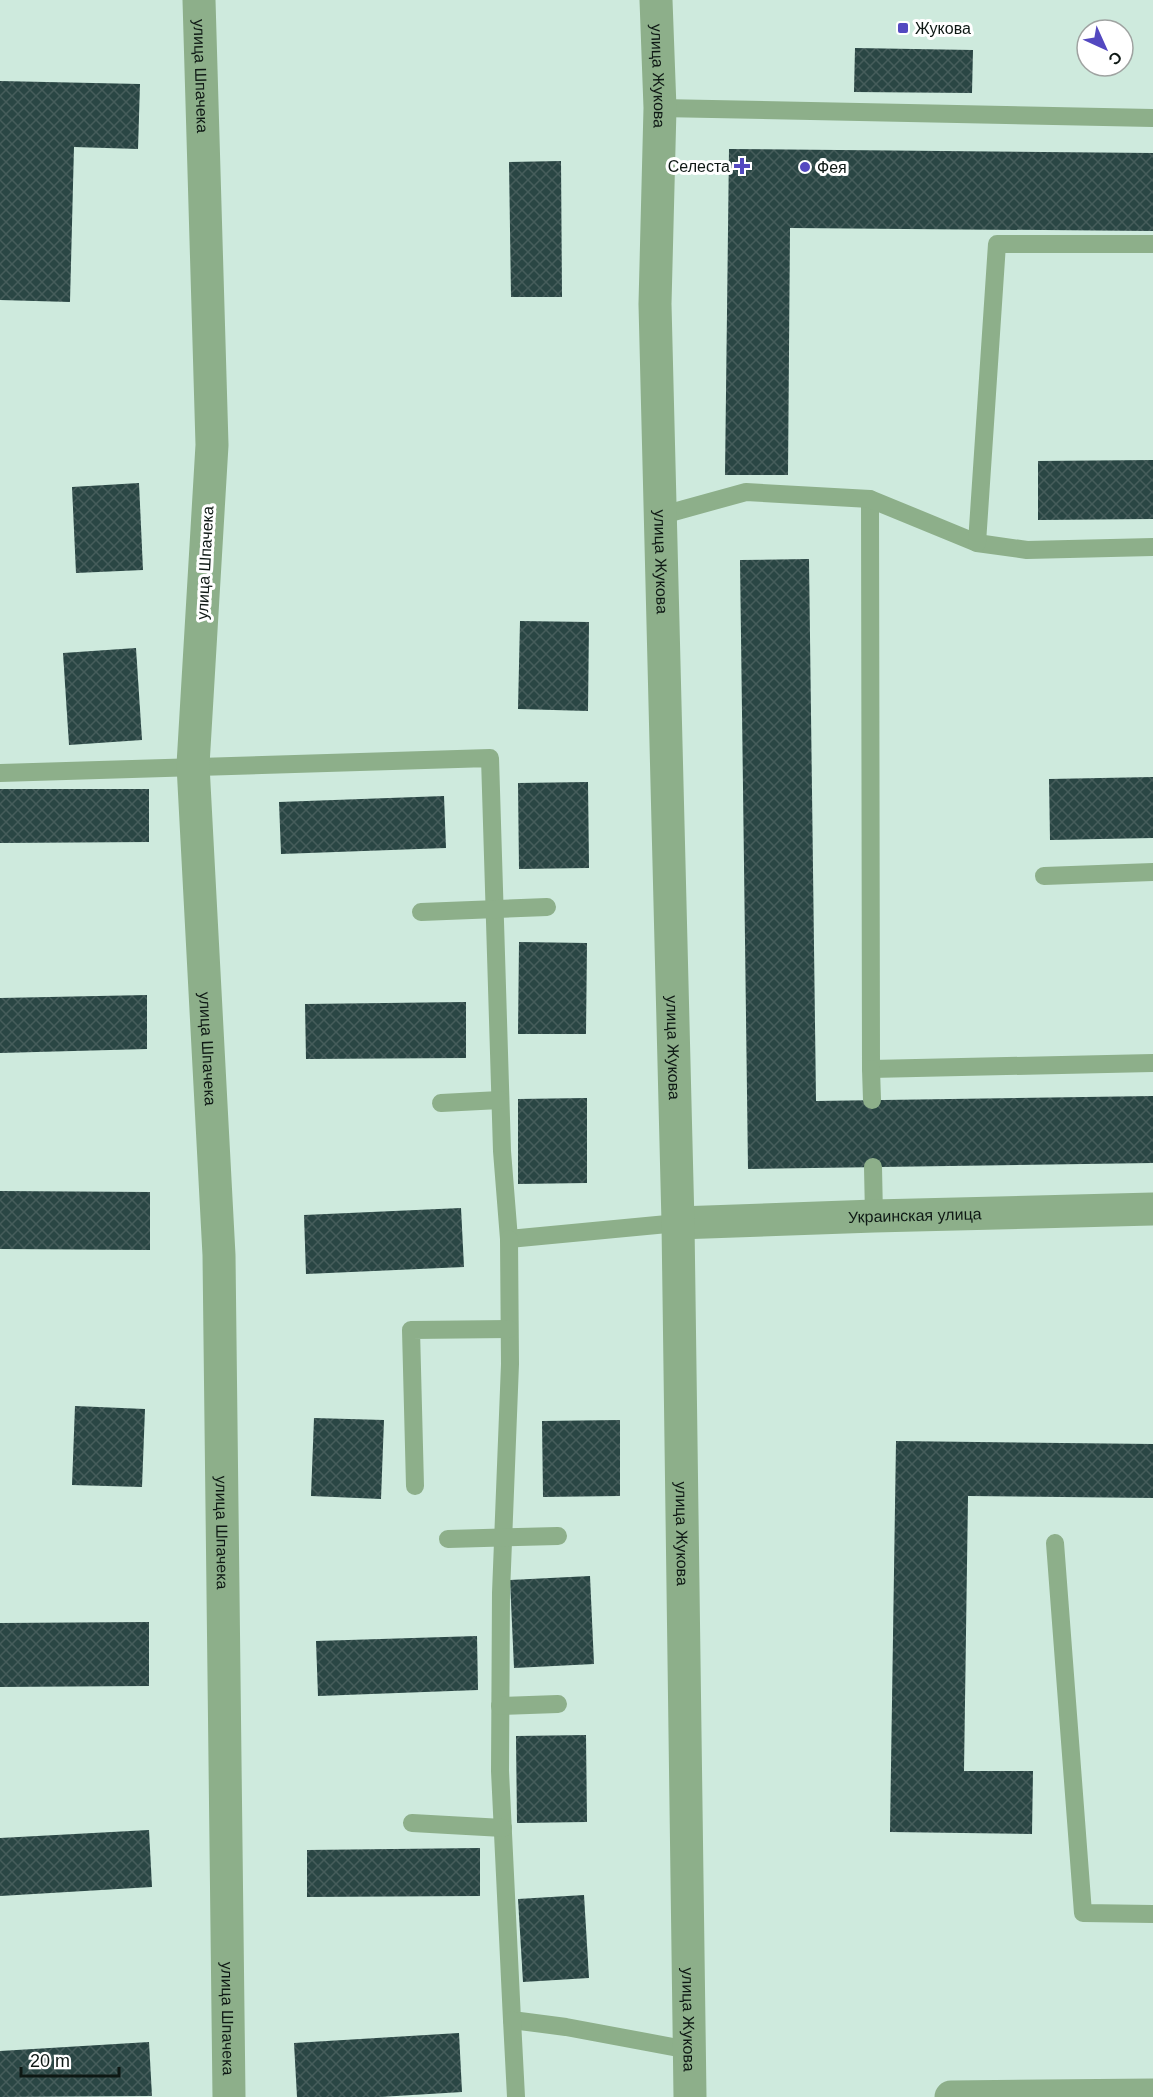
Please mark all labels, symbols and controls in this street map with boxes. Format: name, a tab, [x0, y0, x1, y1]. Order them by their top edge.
north arrow	[1075, 18, 1135, 78]
street label: улица Шпачека	[191, 19, 211, 133]
place label: Жукова	[915, 20, 971, 37]
marker: Жукова	[896, 21, 910, 35]
street label: улица Жукова	[648, 23, 669, 128]
text: С	[1105, 48, 1125, 69]
place label: Селеста	[668, 158, 730, 175]
marker: Селеста	[735, 159, 749, 173]
place label: Фея	[817, 159, 847, 176]
marker: Фея	[798, 160, 812, 174]
street label: улица Шпачека	[194, 506, 216, 620]
street label: улица Жукова	[652, 509, 671, 614]
street label: улица Шпачека	[197, 992, 220, 1106]
street label: улица Жукова	[664, 995, 683, 1100]
street label: Украинская улица	[848, 1205, 982, 1225]
street label: улица Шпачека	[213, 1476, 231, 1590]
street label: улица Жукова	[673, 1481, 691, 1586]
street label: улица Шпачека	[219, 1961, 237, 2076]
street label: улица Жукова	[680, 1967, 698, 2072]
scale bar	[21, 2040, 118, 2078]
text: 20 m	[30, 2051, 70, 2071]

